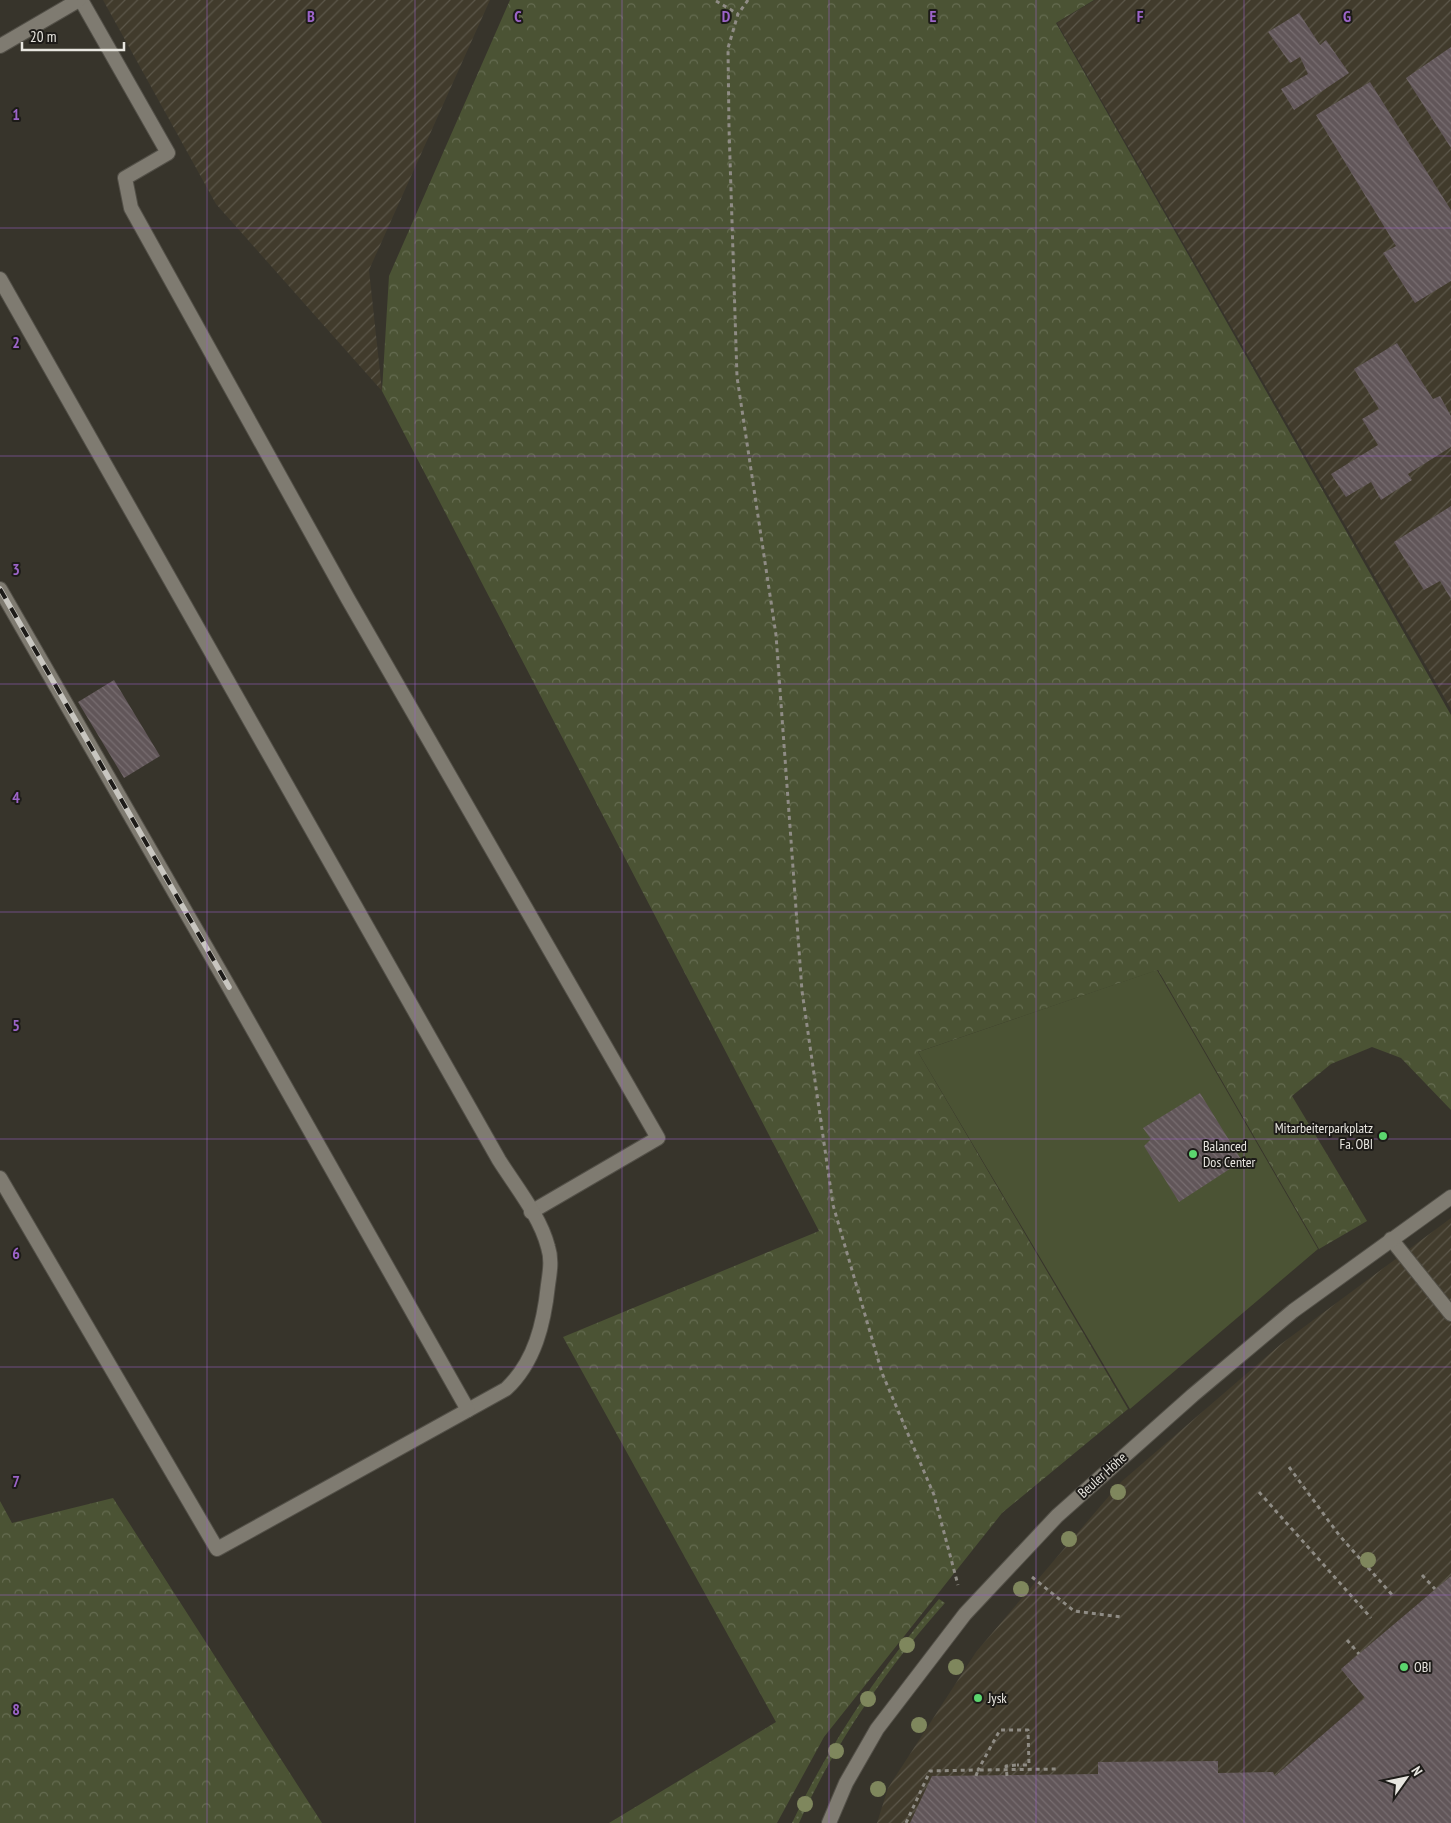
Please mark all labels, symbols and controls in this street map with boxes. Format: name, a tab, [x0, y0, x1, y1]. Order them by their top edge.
text: B	[307, 6, 315, 26]
text: C	[514, 6, 522, 26]
text: D	[722, 6, 731, 26]
text: E	[930, 6, 937, 26]
text: F	[1137, 6, 1144, 26]
text: G	[1343, 6, 1351, 26]
scale bar	[22, 20, 125, 52]
text: 20 m	[30, 27, 56, 46]
text: 1	[12, 104, 20, 124]
text: 2	[12, 332, 20, 352]
text: 3	[12, 559, 20, 579]
text: 4	[12, 787, 20, 807]
text: 5	[12, 1015, 20, 1035]
place label: Mitarbeiterparkplatz Fa. OBI	[1275, 1119, 1373, 1153]
marker: Mitarbeiterparkplatz Fa. OBI	[1377, 1130, 1389, 1142]
place label: Balanced Dos Center	[1203, 1137, 1256, 1171]
marker: Balanced Dos Center	[1187, 1148, 1199, 1160]
text: 6	[12, 1243, 20, 1263]
street label: Beuler Höhe	[1074, 1448, 1130, 1502]
text: 7	[12, 1471, 20, 1491]
place label: OBI	[1414, 1658, 1432, 1676]
marker: OBI	[1398, 1661, 1410, 1673]
place label: Jysk	[987, 1689, 1007, 1707]
marker: Jysk	[972, 1692, 984, 1704]
text: 8	[12, 1699, 20, 1719]
north arrow	[1381, 1753, 1431, 1803]
text: N	[1407, 1763, 1427, 1779]

